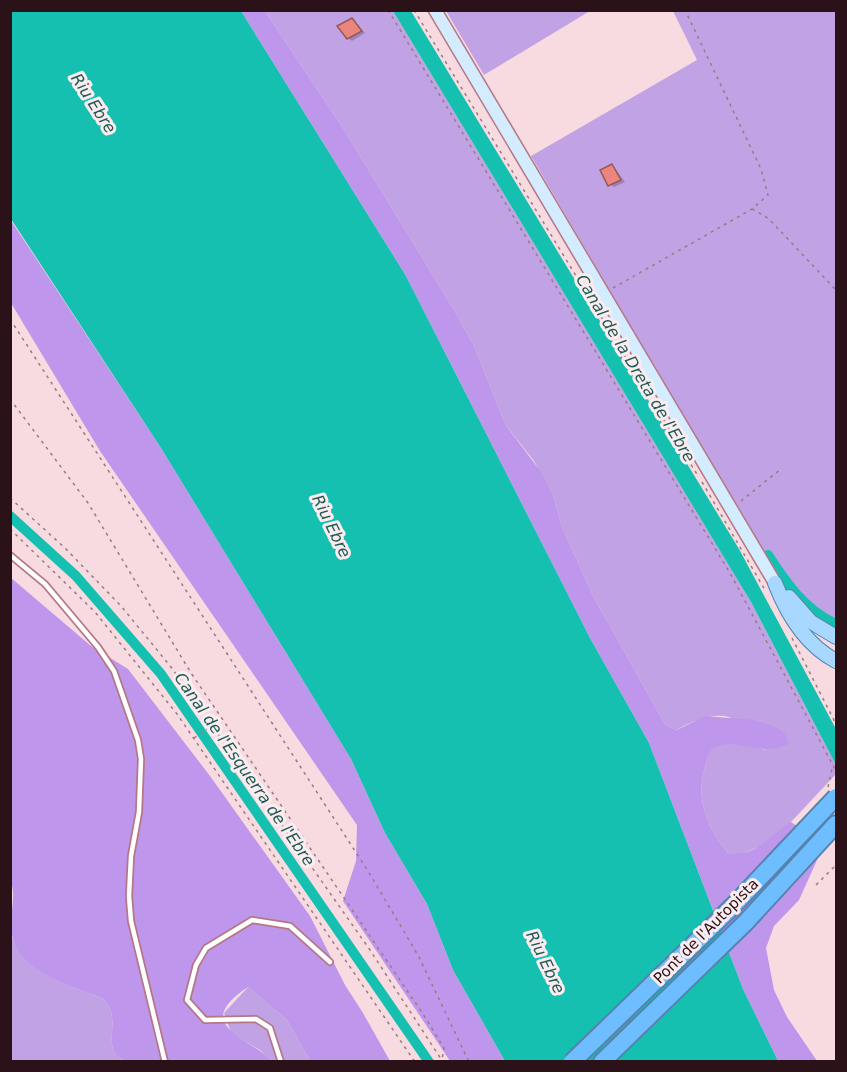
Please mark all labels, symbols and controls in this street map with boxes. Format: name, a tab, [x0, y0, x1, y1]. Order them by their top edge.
water label: Riu Ebre	[67, 70, 120, 137]
water label: Canal de la Dreta de l'Ebre	[572, 271, 699, 466]
water label: Riu Ebre	[308, 492, 355, 561]
water label: Canal de l'Esquerra de l'Ebre	[170, 669, 319, 870]
street label: Pont de l'Autopista	[650, 875, 762, 987]
water label: Riu Ebre	[522, 928, 569, 997]

